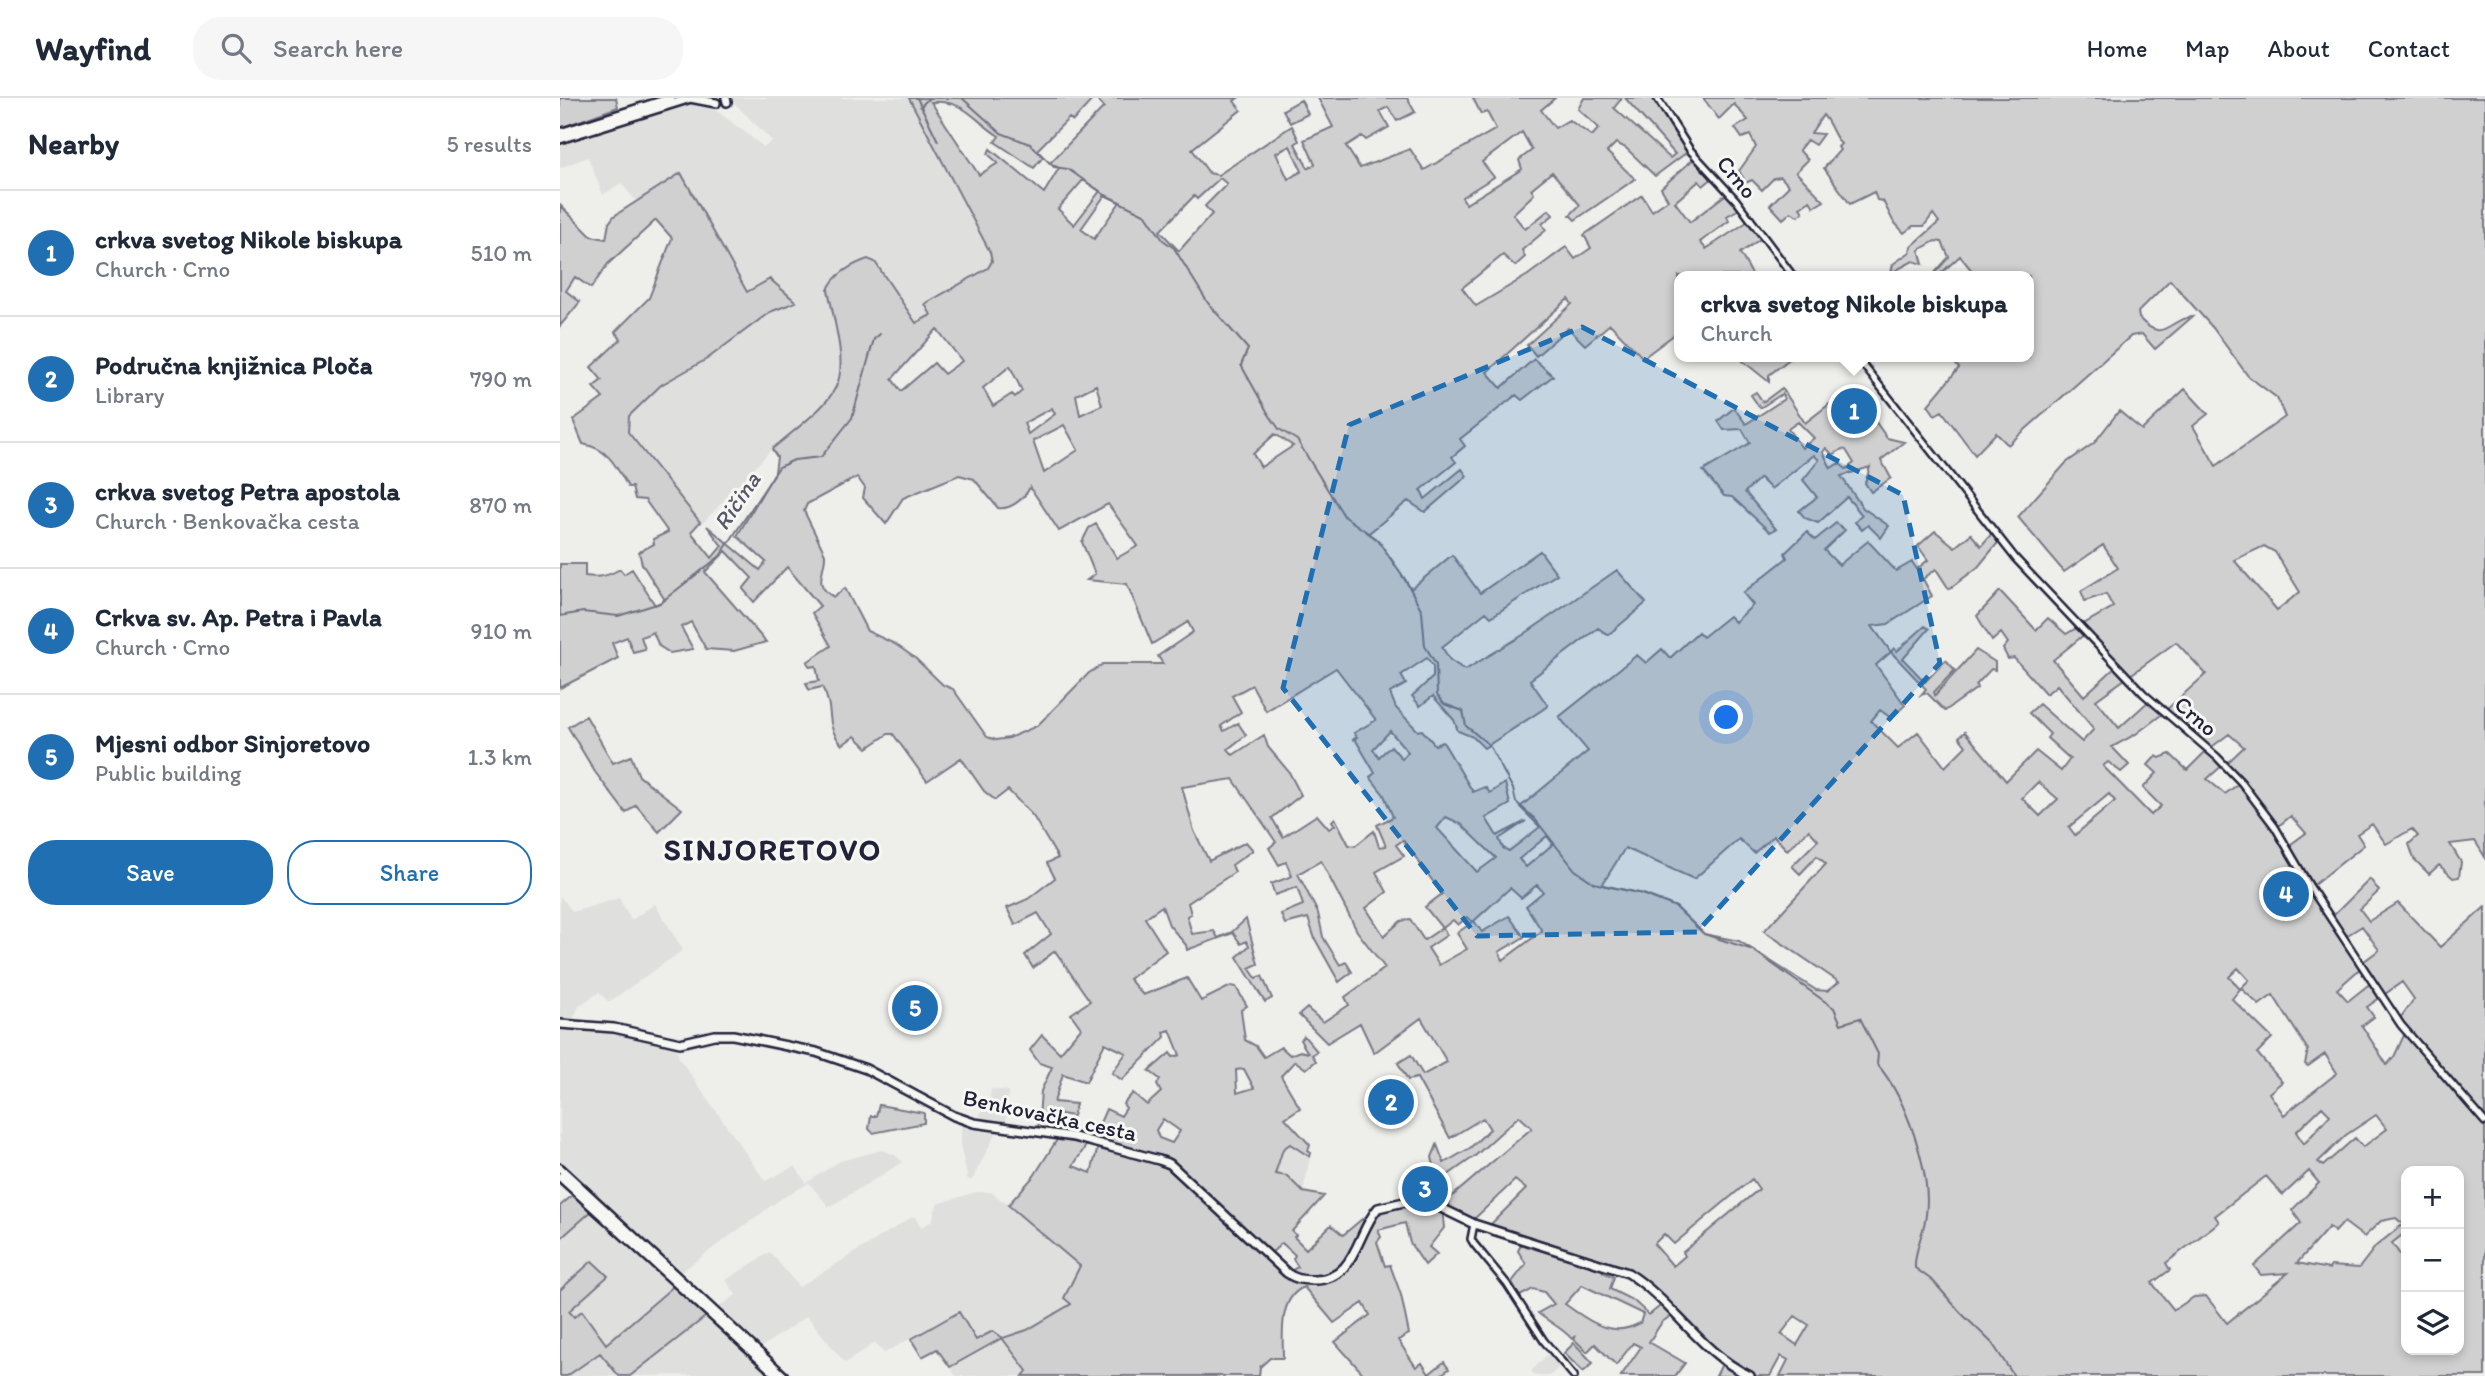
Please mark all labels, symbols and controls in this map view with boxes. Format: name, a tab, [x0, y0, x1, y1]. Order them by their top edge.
search box	[193, 17, 683, 80]
text: Wayfind	[35, 29, 151, 68]
icon: search	[217, 29, 255, 67]
text: Search here	[273, 32, 403, 64]
text: Home	[2087, 34, 2147, 63]
text: Map	[2185, 34, 2229, 63]
text: About	[2267, 34, 2330, 63]
text: Contact	[2368, 34, 2450, 63]
text: Nearby	[28, 125, 119, 162]
text: 5 results	[446, 130, 532, 158]
street label: Crno	[1711, 150, 1763, 204]
text: crkva svetog Nikole biskupa	[95, 223, 402, 255]
text: 1	[46, 239, 56, 267]
text: 510 m	[471, 239, 532, 267]
text: Church · Crno	[95, 255, 230, 283]
popup	[1674, 271, 2034, 362]
text: crkva svetog Nikole biskupa	[1700, 287, 2008, 319]
text: Church	[1700, 319, 1772, 347]
text: Područna knjižnica Ploča	[95, 349, 372, 381]
text: 2	[45, 365, 57, 393]
text: 790 m	[470, 365, 532, 393]
text: Library	[95, 381, 164, 409]
pin: 1	[1831, 385, 1877, 437]
water label: Ričina	[707, 466, 767, 535]
text: crkva svetog Petra apostola	[95, 475, 400, 507]
text: 3	[45, 491, 57, 519]
text: 870 m	[469, 491, 532, 519]
text: Church · Benkovačka cesta	[95, 507, 360, 535]
text: Crkva sv. Ap. Petra i Pavla	[95, 601, 382, 633]
text: 4	[44, 617, 58, 645]
text: 910 m	[471, 617, 532, 645]
text: Church · Crno	[95, 633, 230, 661]
street label: Crno	[2169, 690, 2223, 742]
your location	[1709, 700, 1743, 734]
text: Mjesni odbor Sinjoretovo	[95, 727, 370, 759]
text: 5	[45, 743, 57, 771]
text: 1.3 km	[468, 743, 532, 771]
text: Public building	[95, 759, 241, 787]
district label: SINJORETOVO	[664, 831, 882, 868]
button: Save	[28, 840, 273, 905]
button: Share	[287, 840, 532, 905]
pin: 4	[2263, 868, 2309, 920]
pin: 5	[892, 982, 938, 1034]
pin: 2	[1368, 1076, 1414, 1128]
street label: Benkovačka cesta	[961, 1083, 1140, 1147]
pin: 3	[1402, 1163, 1448, 1215]
map controls	[2401, 1166, 2464, 1355]
button: +	[2401, 1166, 2464, 1229]
button: −	[2401, 1229, 2464, 1292]
button: layers	[2401, 1292, 2464, 1355]

